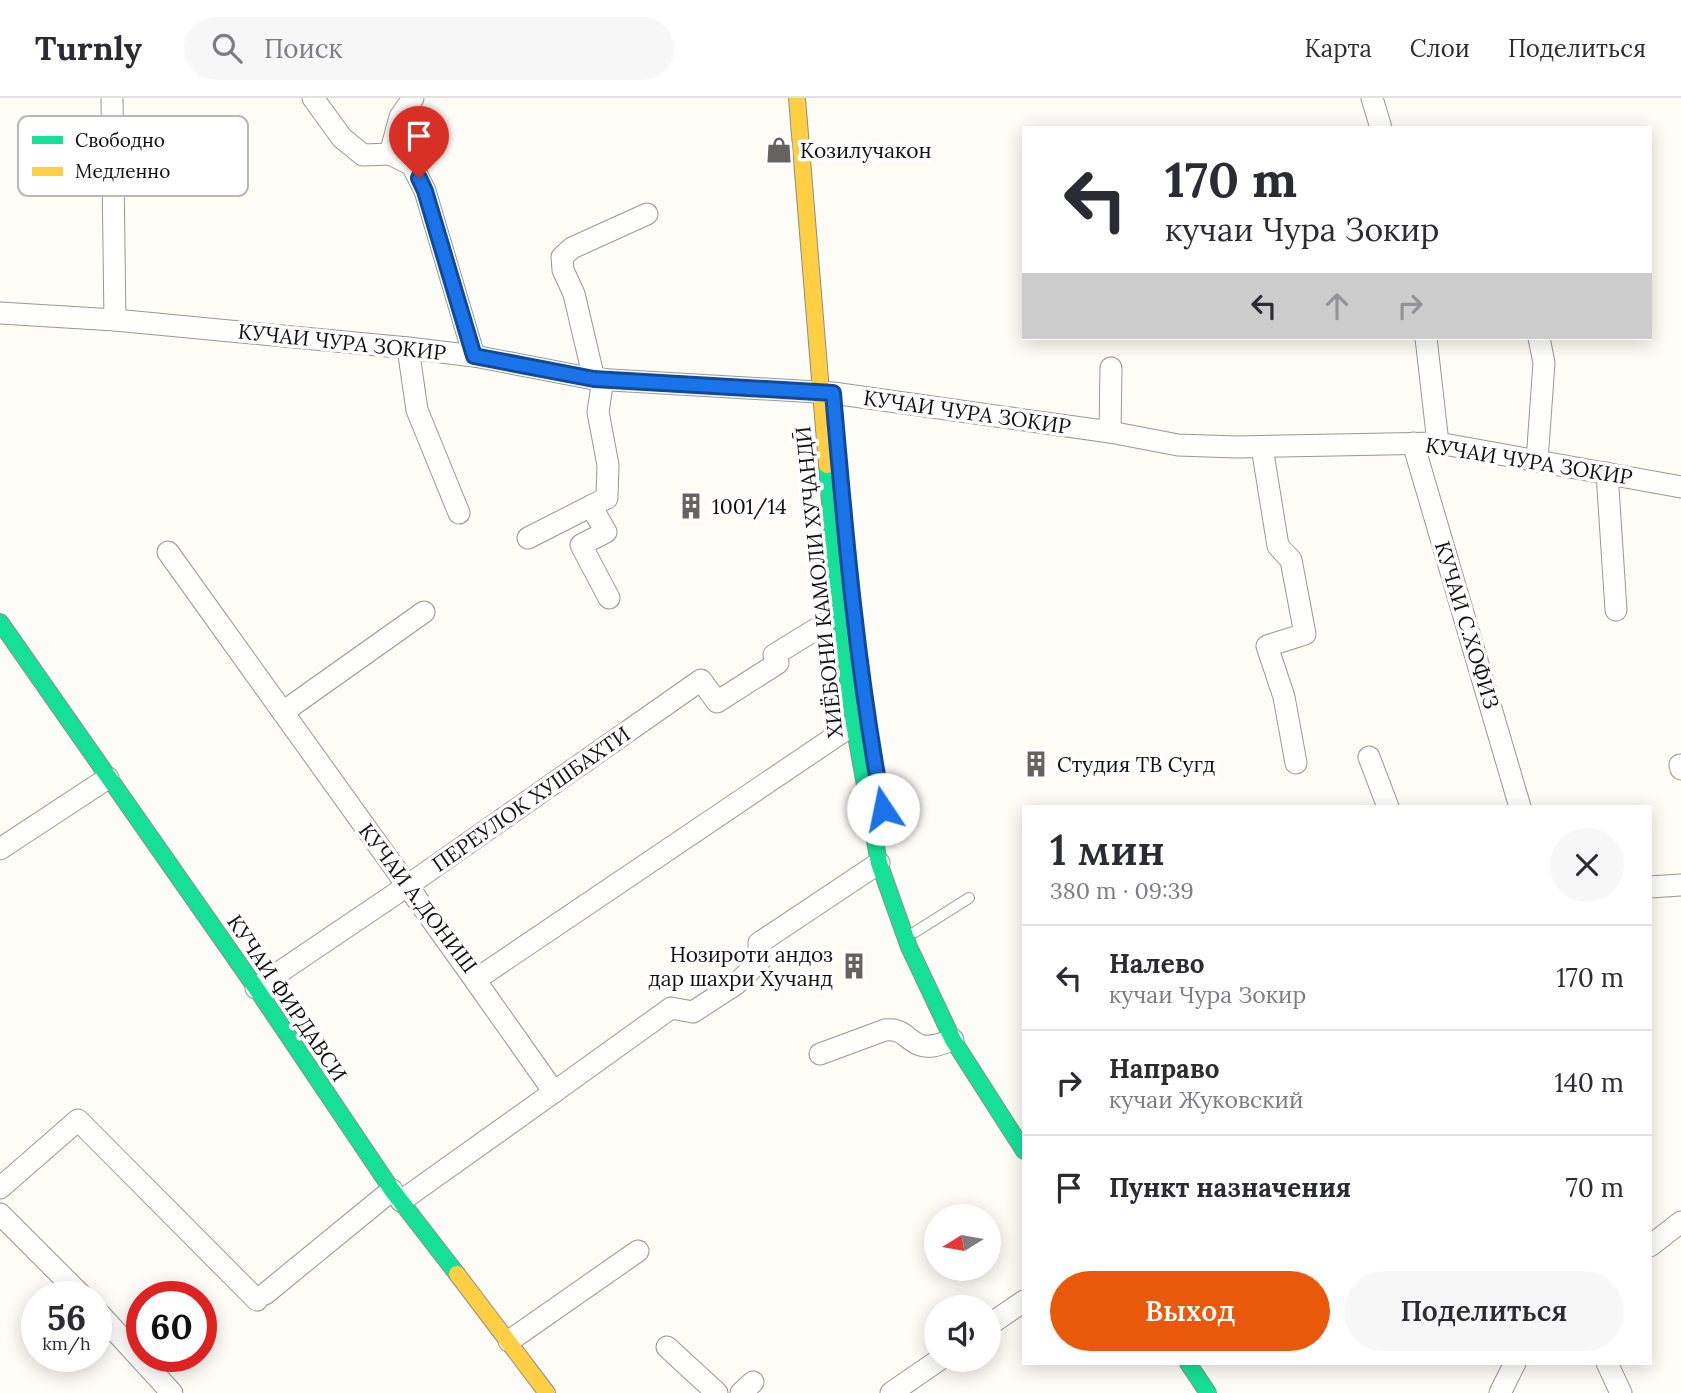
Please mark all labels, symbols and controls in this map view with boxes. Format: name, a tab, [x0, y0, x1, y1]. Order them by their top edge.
search box	[184, 17, 674, 80]
text: Turnly	[35, 27, 142, 69]
icon: search	[208, 29, 246, 67]
text: Поиск	[264, 32, 342, 65]
text: Карта	[1304, 33, 1372, 64]
text: Слои	[1410, 33, 1470, 64]
text: Поделиться	[1508, 33, 1646, 64]
pin	[389, 106, 449, 178]
legend	[18, 116, 248, 196]
icon: arrive	[400, 117, 438, 155]
text: Свободно	[75, 128, 165, 152]
shop icon: Козилучакон	[764, 135, 794, 165]
place label: Козилучакон	[800, 137, 932, 164]
text: 170 m	[1165, 148, 1297, 210]
icon: left	[1050, 154, 1141, 245]
text: Медленно	[75, 159, 170, 183]
text: кучаи Чура Зокир	[1165, 209, 1439, 250]
icon: left	[1245, 287, 1283, 325]
icon: ahead	[1318, 287, 1356, 325]
icon: right	[1391, 287, 1429, 325]
street label: КУЧАИ ЧУРА ЗОКИР	[237, 318, 448, 366]
street label: КУЧАИ ЧУРА ЗОКИР	[862, 384, 1073, 440]
street label: ХИЁБОНИ КАМОЛИ ХУҶАНДӢ	[789, 425, 849, 739]
street label: КУЧАИ ЧУРА ЗОКИР	[1424, 431, 1635, 491]
building icon: 1001/14	[676, 491, 706, 521]
place label: 1001/14	[712, 493, 787, 520]
street label: КУЧАИ С.ХОФИЗ	[1429, 538, 1505, 712]
street label: ПЕРЕУЛОК ХУШБАХТИ	[427, 720, 635, 878]
building icon: Студия ТВ Сугд	[1021, 749, 1051, 779]
place label: Студия ТВ Сугд	[1057, 751, 1215, 778]
position arrow	[846, 772, 920, 846]
street label: КУЧАИ А.ДОНИШ	[353, 818, 483, 978]
text: 1 мин	[1050, 823, 1165, 877]
button: close	[1550, 828, 1624, 902]
text: 380 m · 09:39	[1050, 876, 1194, 905]
street label: КУЧАИ ФИРДАВСИ	[221, 909, 353, 1087]
place label: Нозироти андоз дар шахри Хучанд	[648, 941, 833, 992]
text: Налево	[1109, 947, 1205, 980]
building icon: Нозироти андоз дар шахри Хучанд	[839, 951, 869, 981]
icon: left	[1050, 959, 1088, 997]
text: 170 m	[1556, 961, 1624, 994]
text: кучаи Чура Зокир	[1109, 980, 1306, 1009]
text: Направо	[1109, 1052, 1220, 1085]
icon: right	[1050, 1064, 1088, 1102]
text: 140 m	[1554, 1066, 1624, 1099]
text: кучаи Жуковский	[1109, 1085, 1303, 1114]
icon: arrive	[1050, 1169, 1088, 1207]
text: Пункт назначения	[1109, 1171, 1351, 1204]
text: 70 m	[1566, 1171, 1624, 1204]
north arrow	[924, 1204, 1001, 1281]
map controls	[924, 1204, 1001, 1372]
button: Выход	[1050, 1271, 1330, 1351]
button: Поделиться	[1344, 1271, 1624, 1351]
speed limit sign: 60	[126, 1281, 217, 1372]
text: 56	[47, 1295, 86, 1340]
button: sound	[924, 1295, 1001, 1372]
text: km/h	[42, 1332, 91, 1355]

